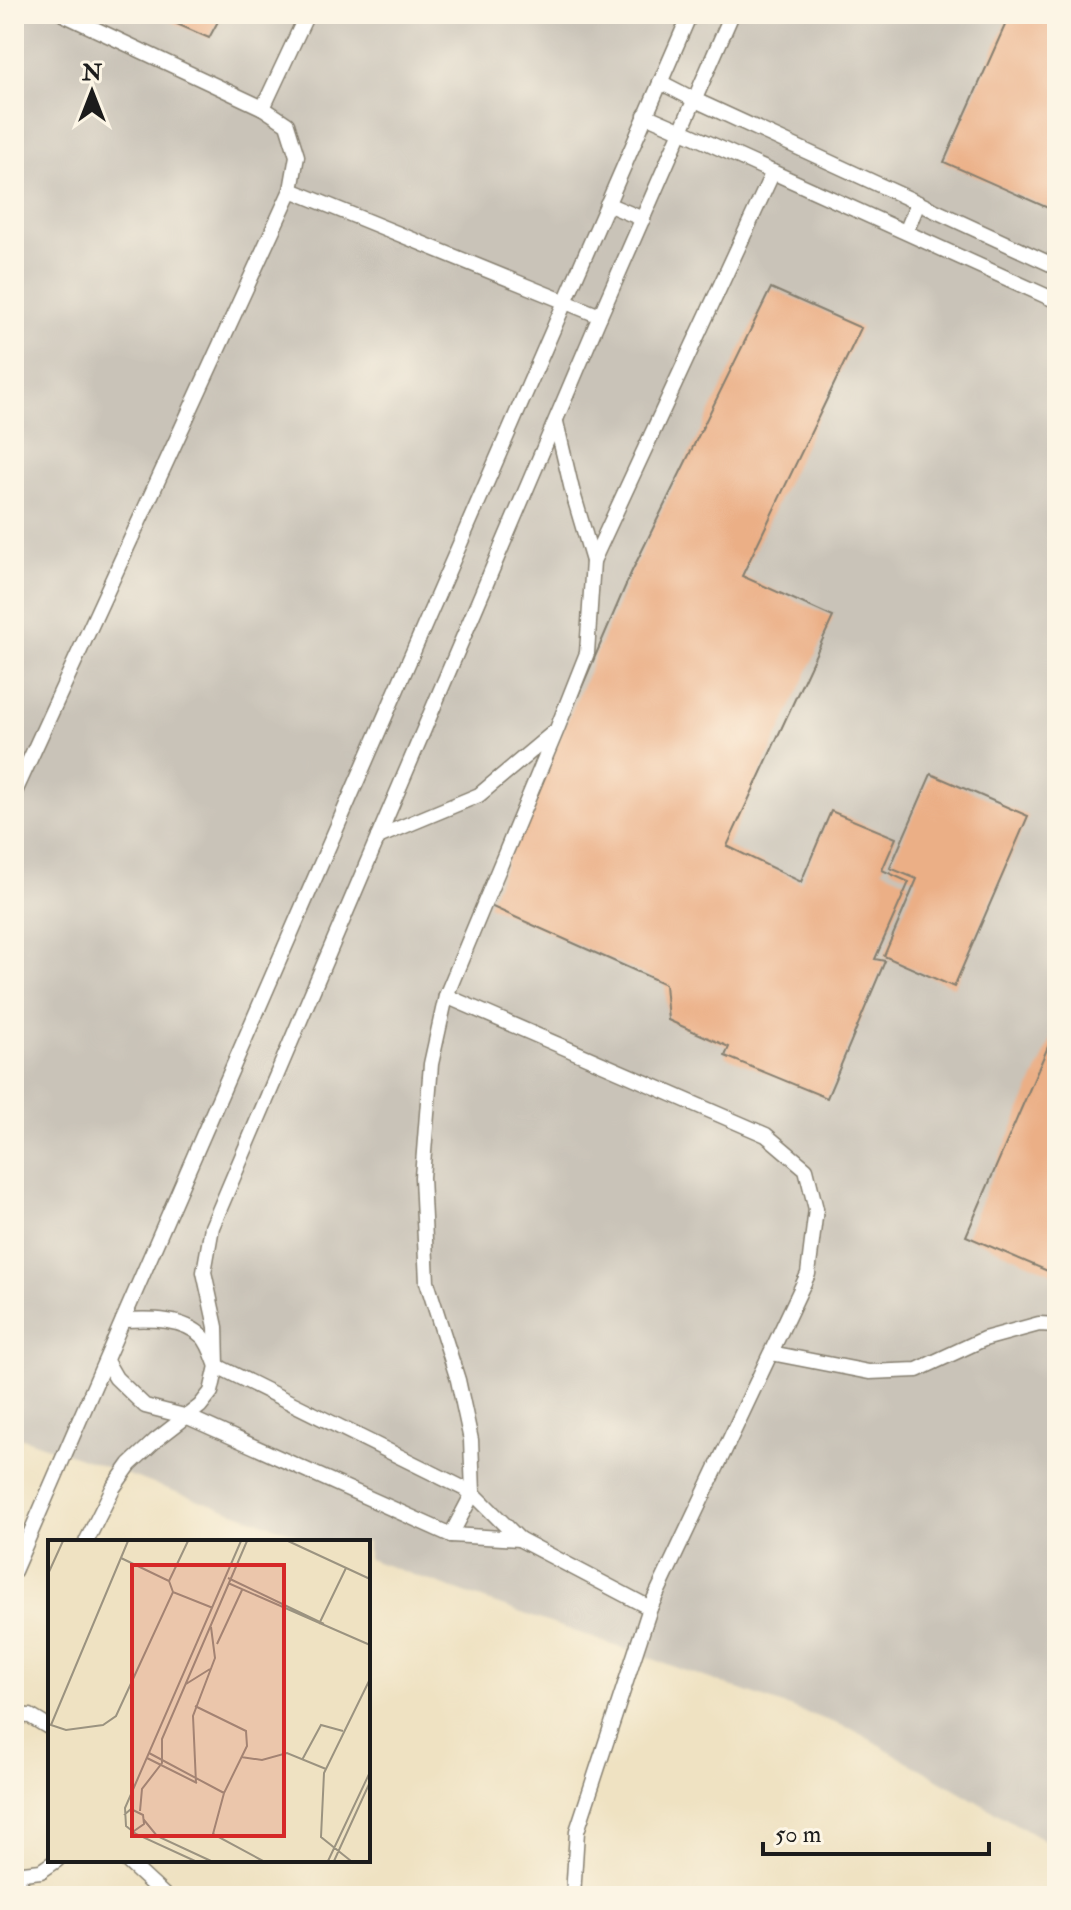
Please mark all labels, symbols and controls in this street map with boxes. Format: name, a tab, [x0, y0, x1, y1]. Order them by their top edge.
north arrow	[52, 52, 132, 132]
text: N	[81, 59, 102, 87]
inset map	[48, 1540, 370, 1862]
scale bar	[763, 1806, 989, 1856]
text: 50 m	[775, 1819, 822, 1850]

